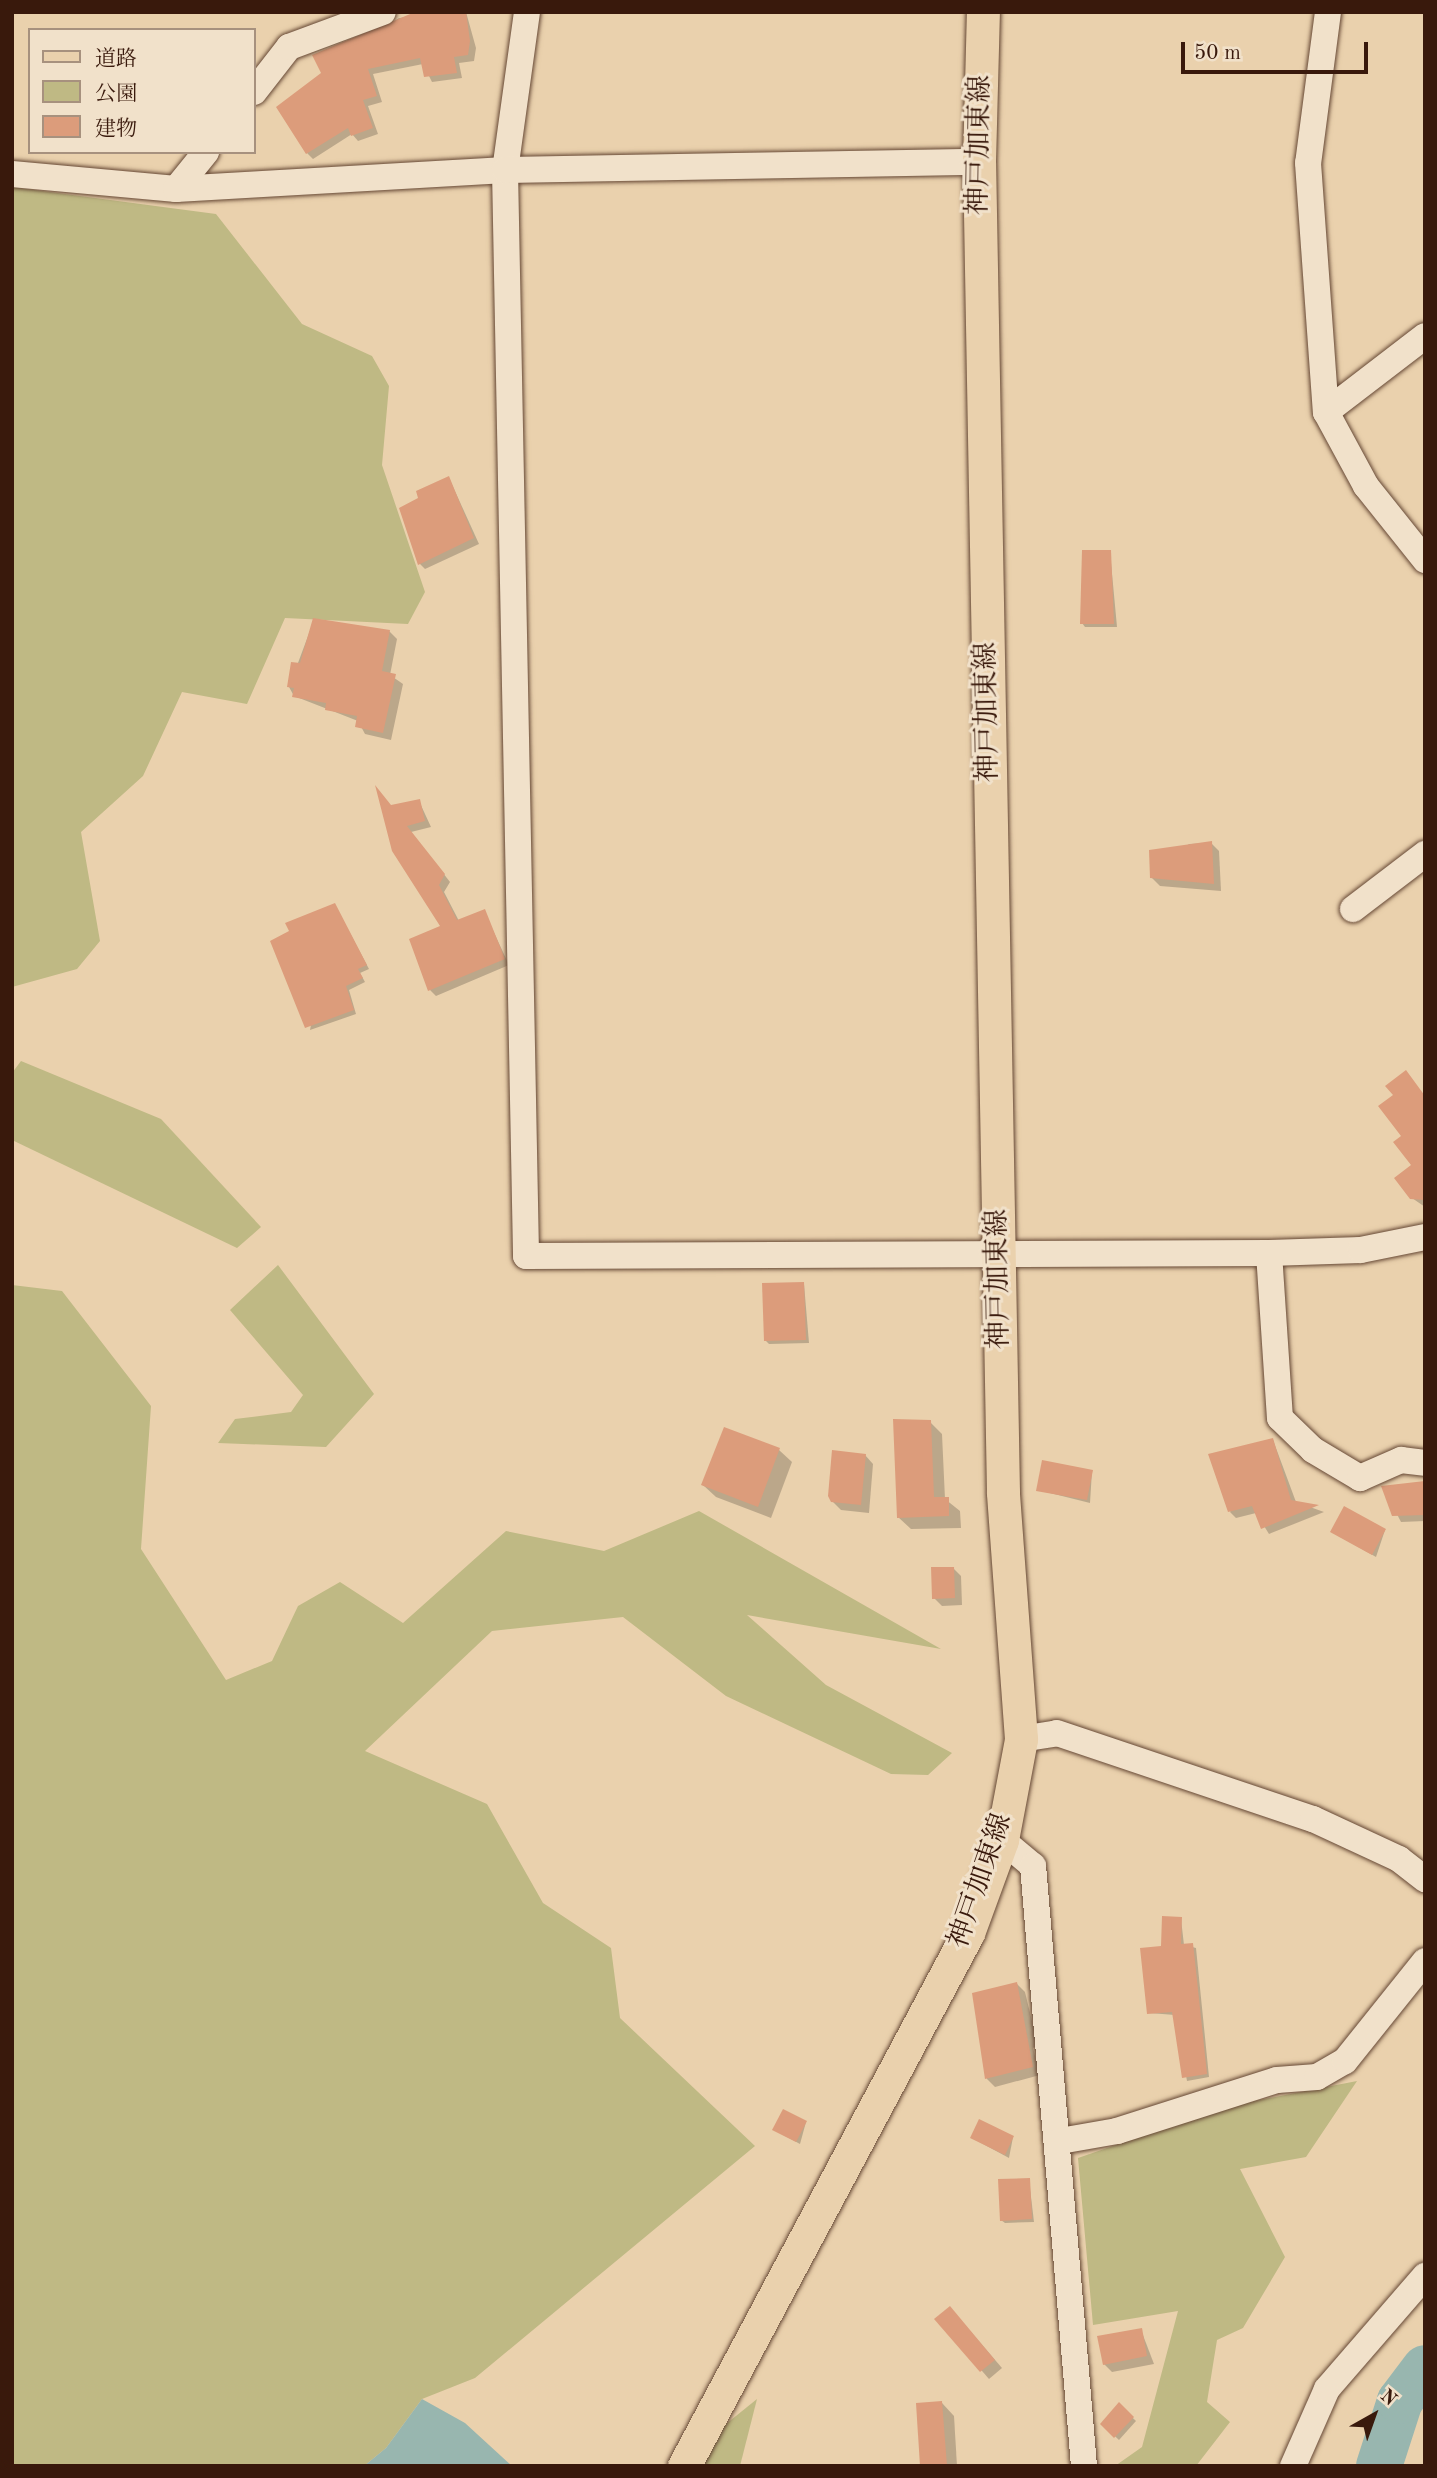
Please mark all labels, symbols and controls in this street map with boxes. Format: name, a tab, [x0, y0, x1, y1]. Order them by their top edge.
legend	[28, 28, 256, 154]
scale bar	[1185, 28, 1372, 72]
text: 50 m	[1194, 43, 1241, 64]
text: 道路	[95, 49, 137, 70]
street label: 神戸加東線	[962, 75, 998, 215]
text: 公園	[95, 84, 137, 105]
text: 建物	[95, 119, 137, 140]
street label: 神戸加東線	[970, 642, 1006, 782]
street label: 神戸加東線	[981, 1209, 1017, 1349]
street label: 神戸加東線	[942, 1809, 1020, 1953]
north arrow	[1339, 2380, 1409, 2450]
text: N	[1376, 2387, 1399, 2410]

